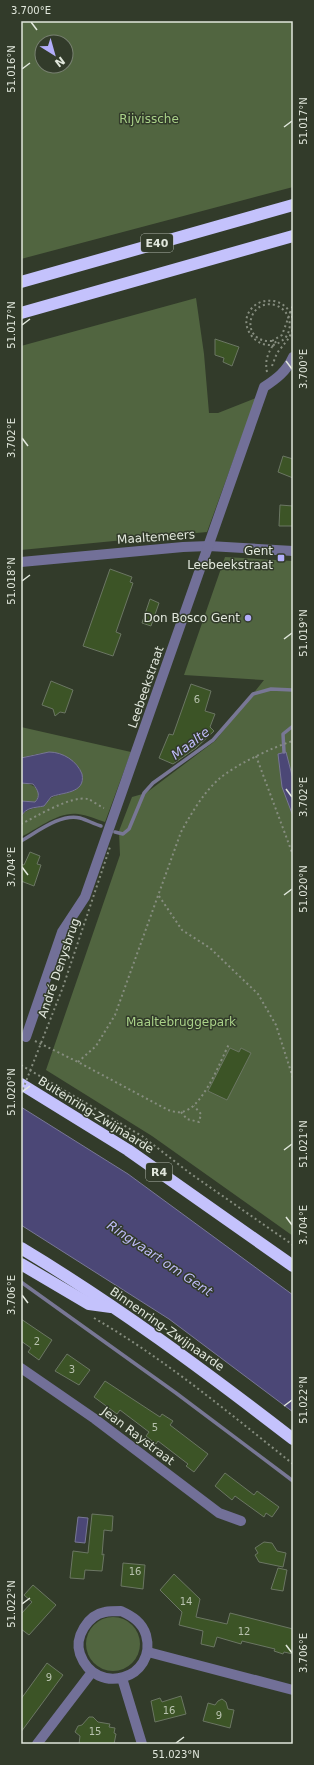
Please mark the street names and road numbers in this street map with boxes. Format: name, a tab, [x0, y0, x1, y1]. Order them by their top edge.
road number: E40	[141, 234, 173, 252]
street label: Maaltemeers	[117, 527, 195, 547]
street label: Leebeekstraat	[125, 644, 167, 730]
street label: André Denysbrug	[35, 916, 83, 1020]
street label: Buitenring-Zwijnaarde	[36, 1074, 156, 1156]
road number: R4	[146, 1163, 172, 1181]
street label: Binnenring-Zwijnaarde	[107, 1284, 227, 1374]
street label: Jean Raystraat	[98, 1403, 177, 1468]

